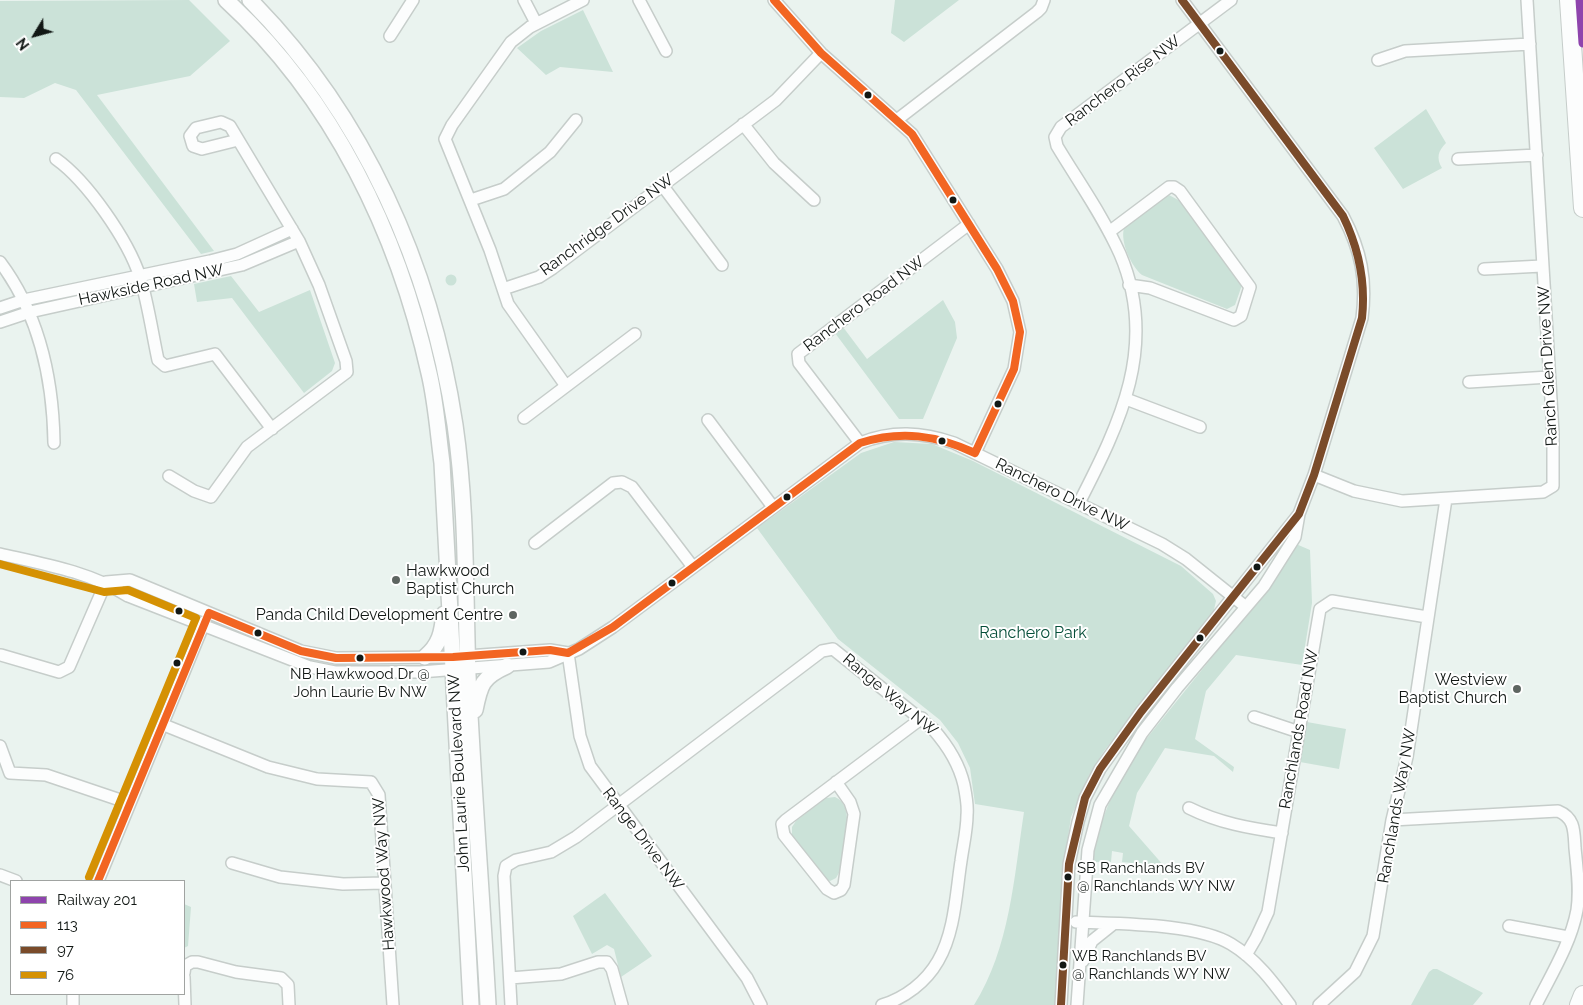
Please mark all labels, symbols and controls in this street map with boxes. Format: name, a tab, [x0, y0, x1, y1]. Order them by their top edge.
north arrow	[10, 10, 60, 60]
street label: Ranchero Rise NW	[1062, 32, 1184, 130]
text: N	[13, 35, 33, 53]
unlabelled marker	[1215, 46, 1225, 56]
unlabelled marker	[863, 90, 873, 100]
street label: Ranchridge Drive NW	[537, 170, 677, 280]
unlabelled marker	[948, 195, 958, 205]
street label: Ranchero Road NW	[800, 252, 928, 356]
street label: Hawkside Road NW	[77, 260, 225, 310]
street label: Ranch Glen Drive NW	[1534, 285, 1562, 447]
unlabelled marker	[993, 399, 1003, 409]
unlabelled marker	[937, 436, 947, 446]
street label: Ranchero Drive NW	[992, 454, 1132, 536]
unlabelled marker	[782, 492, 792, 502]
place label: Hawkwood Baptist Church	[406, 561, 514, 599]
unlabelled marker	[1252, 562, 1262, 572]
marker: Hawkwood Baptist Church	[390, 574, 402, 586]
unlabelled marker	[667, 578, 677, 588]
place label: Panda Child Development Centre	[256, 605, 503, 625]
unlabelled marker	[174, 606, 184, 616]
marker: Panda Child Development Centre	[507, 609, 519, 621]
park label: Ranchero Park	[979, 623, 1087, 643]
unlabelled marker	[253, 628, 263, 638]
unlabelled marker	[1195, 633, 1205, 643]
unlabelled marker	[518, 647, 528, 657]
street label: Ranchlands Road NW	[1275, 647, 1323, 811]
street label: Range Way NW	[839, 650, 941, 740]
marker: NB Hawkwood Dr @ John Laurie Bv NW	[355, 653, 365, 663]
unlabelled marker	[172, 658, 182, 668]
place label: NB Hawkwood Dr @ John Laurie Bv NW	[290, 665, 430, 700]
place label: Westview Baptist Church	[1399, 670, 1507, 708]
street label: John Laurie Boulevard NW	[444, 673, 474, 873]
marker: Westview Baptist Church	[1511, 683, 1523, 695]
street label: Ranchlands Way NW	[1374, 727, 1420, 885]
street label: Range Drive NW	[598, 784, 688, 894]
street label: Hawkwood Way NW	[369, 797, 399, 951]
place label: SB Ranchlands BV @ Ranchlands WY NW	[1077, 859, 1235, 894]
marker: SB Ranchlands BV @ Ranchlands WY NW	[1063, 872, 1073, 882]
legend	[10, 880, 185, 995]
text: Railway 201	[57, 891, 137, 909]
text: 113	[57, 916, 78, 934]
text: 97	[57, 941, 74, 959]
place label: WB Ranchlands BV @ Ranchlands WY NW	[1072, 947, 1230, 982]
marker: WB Ranchlands BV @ Ranchlands WY NW	[1058, 960, 1068, 970]
text: 76	[57, 966, 74, 984]

